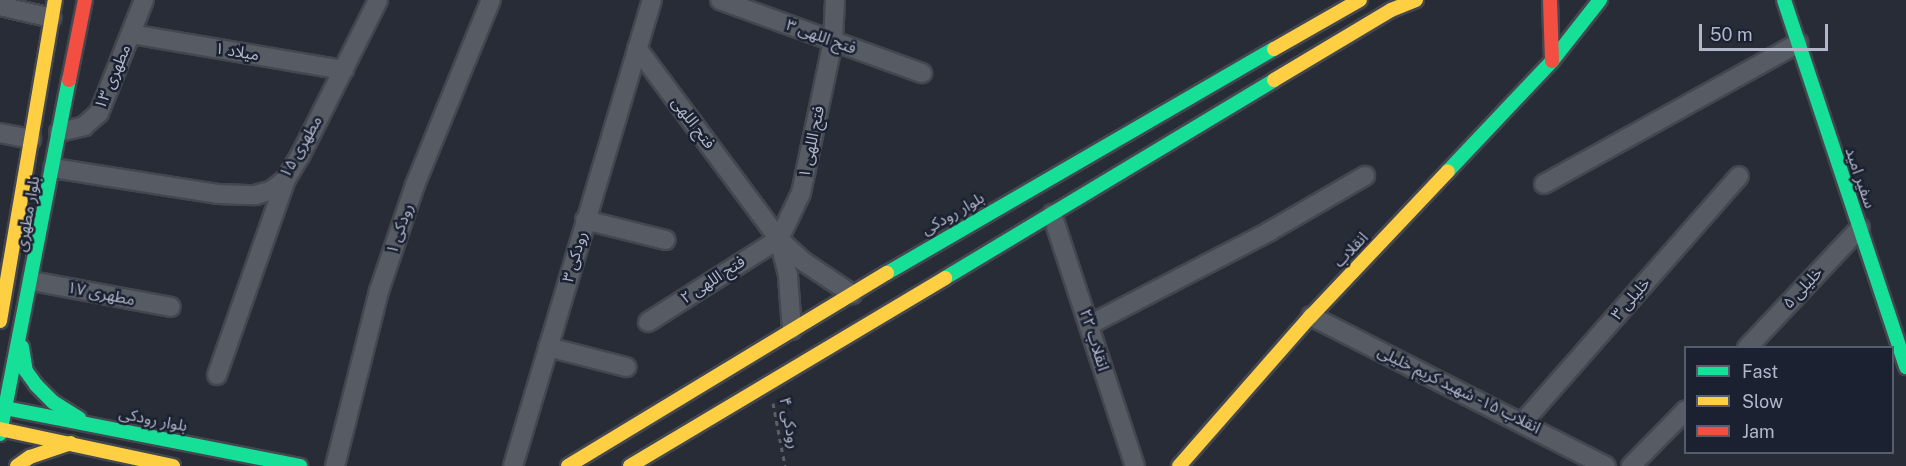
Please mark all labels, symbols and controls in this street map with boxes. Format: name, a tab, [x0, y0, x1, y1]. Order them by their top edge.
scale bar	[1702, 12, 1831, 50]
street label: فتح اللهی ۳	[783, 15, 859, 59]
text: 50 m	[1710, 24, 1753, 45]
street label: میلاد ۱	[213, 39, 261, 65]
street label: مطهری ۱۳	[91, 42, 135, 112]
street label: فتح اللهی	[667, 93, 719, 153]
street label: فتح اللهی ۱	[795, 104, 829, 180]
street label: مطهری ۱۵	[276, 113, 326, 181]
street label: سفیر امید	[1841, 145, 1879, 211]
street label: بلوار مطهری	[12, 175, 44, 253]
street label: بلوار رودکی	[918, 188, 988, 240]
street label: رودکی ۱	[382, 201, 418, 257]
street label: انقلاب	[1330, 228, 1372, 272]
street label: رودکی ۳	[559, 229, 591, 285]
street label: فتح اللهی ۲	[677, 252, 749, 308]
street label: خلیلی ۵	[1779, 263, 1827, 313]
street label: خلیلی ۳	[1607, 274, 1655, 324]
street label: مطهری ۱۷	[66, 278, 136, 310]
street label: انقلاب ۲۲	[1075, 307, 1113, 373]
street label: انقلاب ۱۵ - شهید کریم خلیلی	[1372, 341, 1546, 439]
legend	[1684, 346, 1894, 454]
text: Fast	[1742, 361, 1778, 382]
text: Slow	[1742, 391, 1783, 412]
street label: رودکی ۴	[775, 396, 803, 450]
street label: بلوار رودکی	[117, 404, 189, 436]
text: Jam	[1742, 421, 1775, 442]

